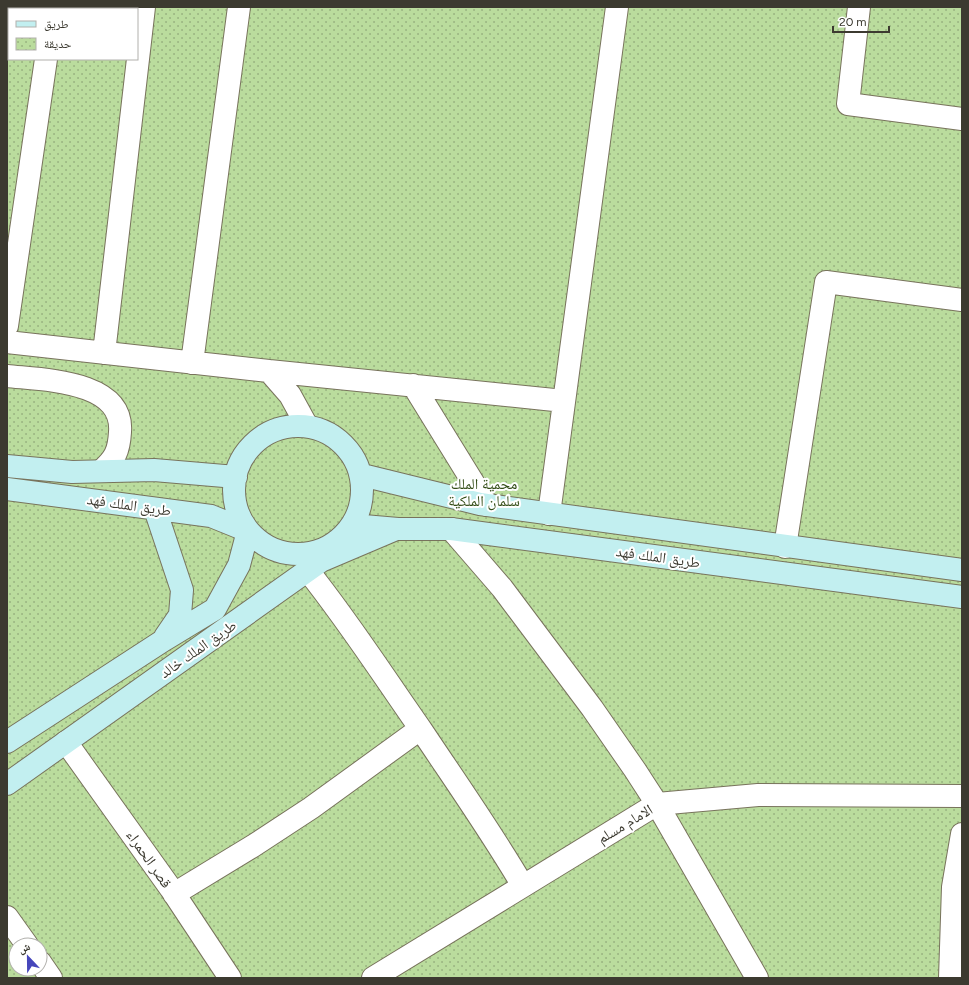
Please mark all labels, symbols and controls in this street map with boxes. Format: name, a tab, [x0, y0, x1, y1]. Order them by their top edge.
legend	[8, 8, 138, 60]
scale bar	[833, 8, 889, 34]
text: 20 m	[839, 15, 867, 29]
text: طريق	[44, 17, 69, 31]
text: حديقة	[44, 37, 72, 51]
park label: محمية الملك سلمان الملكية	[448, 475, 520, 511]
street label: طريق الملك فهد	[86, 490, 172, 521]
street label: طريق الملك فهد	[615, 542, 701, 573]
street label: طريق الملك خالد	[156, 616, 240, 683]
street label: الامام مسلم	[594, 800, 656, 848]
street label: قصر الحمراء	[122, 826, 176, 892]
north arrow	[8, 937, 48, 977]
text: ش	[17, 940, 33, 957]

